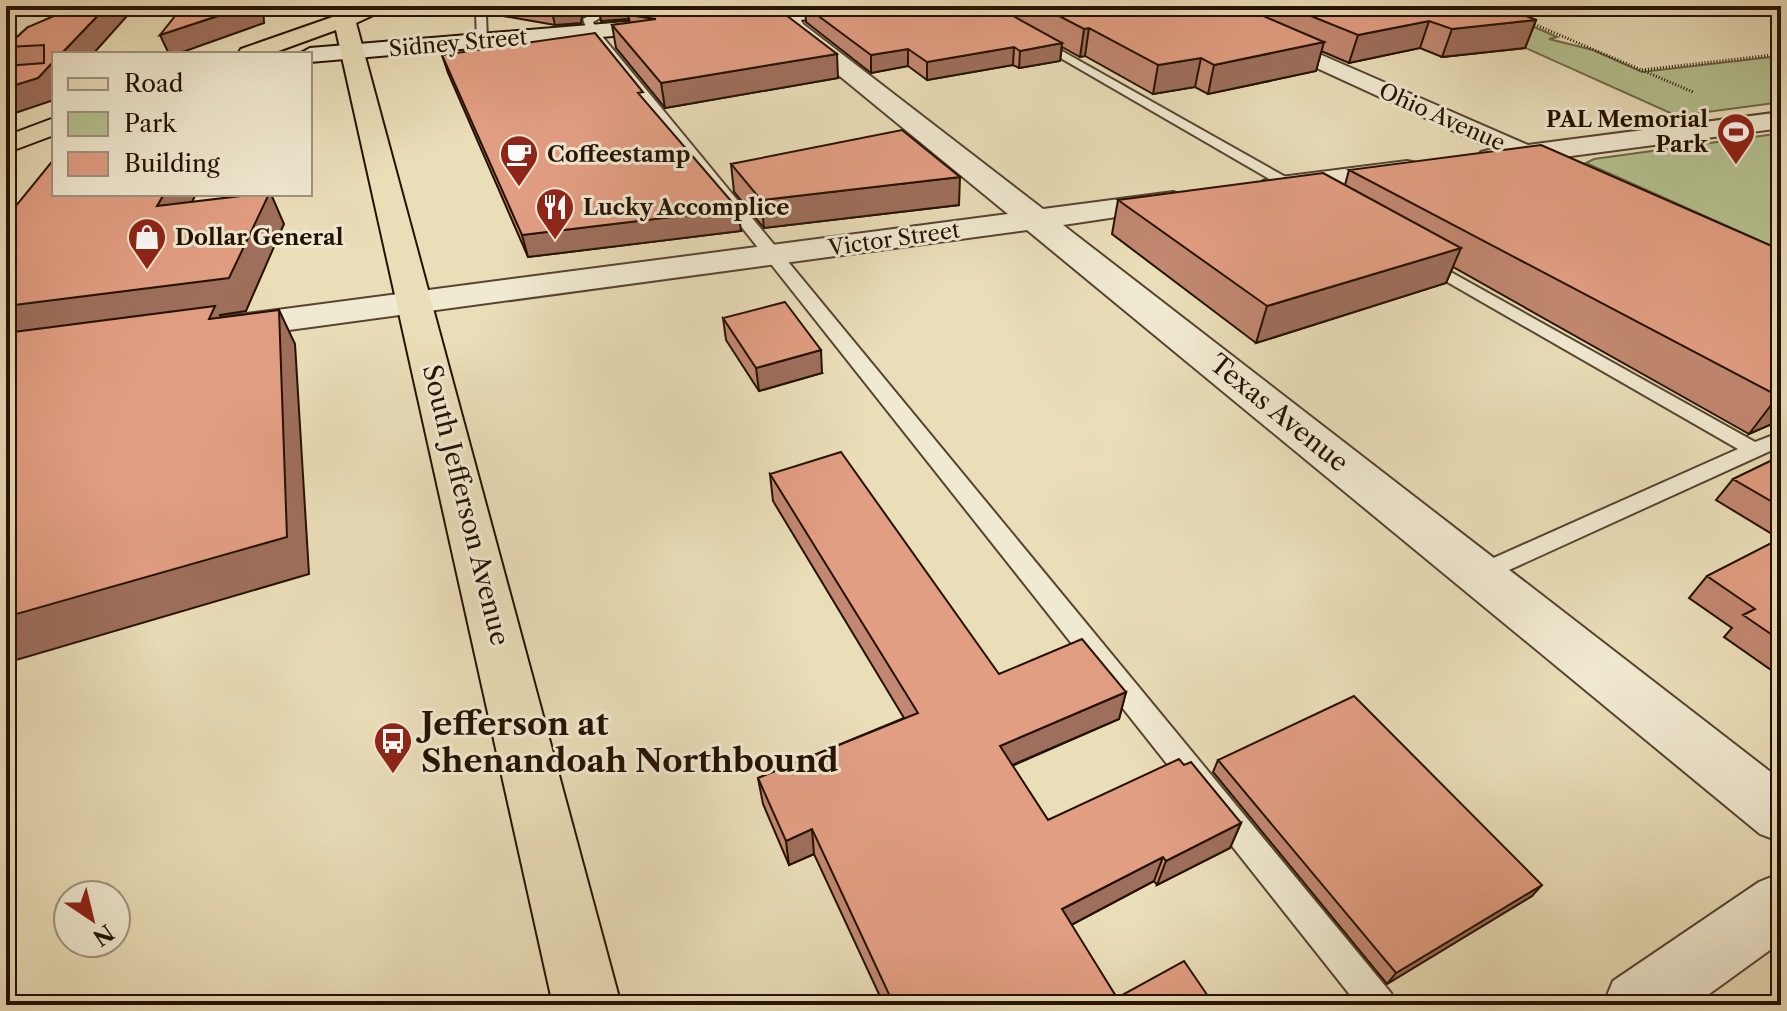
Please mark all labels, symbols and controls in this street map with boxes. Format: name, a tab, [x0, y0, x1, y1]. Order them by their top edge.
street label: Sidney Street	[388, 23, 528, 62]
legend	[52, 52, 312, 196]
text: Road	[124, 69, 184, 98]
street label: Ohio Avenue	[1375, 77, 1509, 157]
place label: PAL Memorial Park	[1546, 106, 1709, 158]
text: Park	[124, 109, 177, 138]
sports icon: PAL Memorial Park	[1715, 111, 1757, 166]
cafe icon: Coffeestamp	[498, 133, 540, 188]
place label: Coffeestamp	[547, 141, 690, 168]
text: Building	[124, 149, 220, 178]
restaurant icon: Lucky Accomplice	[534, 186, 576, 241]
place label: Lucky Accomplice	[583, 194, 789, 221]
shop icon: Dollar General	[126, 216, 168, 271]
street label: Victor Street	[826, 216, 962, 262]
place label: Dollar General	[175, 224, 344, 251]
street label: Texas Avenue	[1203, 347, 1355, 479]
street label: South Jefferson Avenue	[416, 361, 516, 649]
place label: Jefferson at Shenandoah Northbound	[416, 704, 839, 780]
bus stop icon: Jefferson at Shenandoah Northbound	[372, 720, 414, 775]
north arrow	[52, 879, 132, 959]
text: N	[88, 918, 119, 952]

